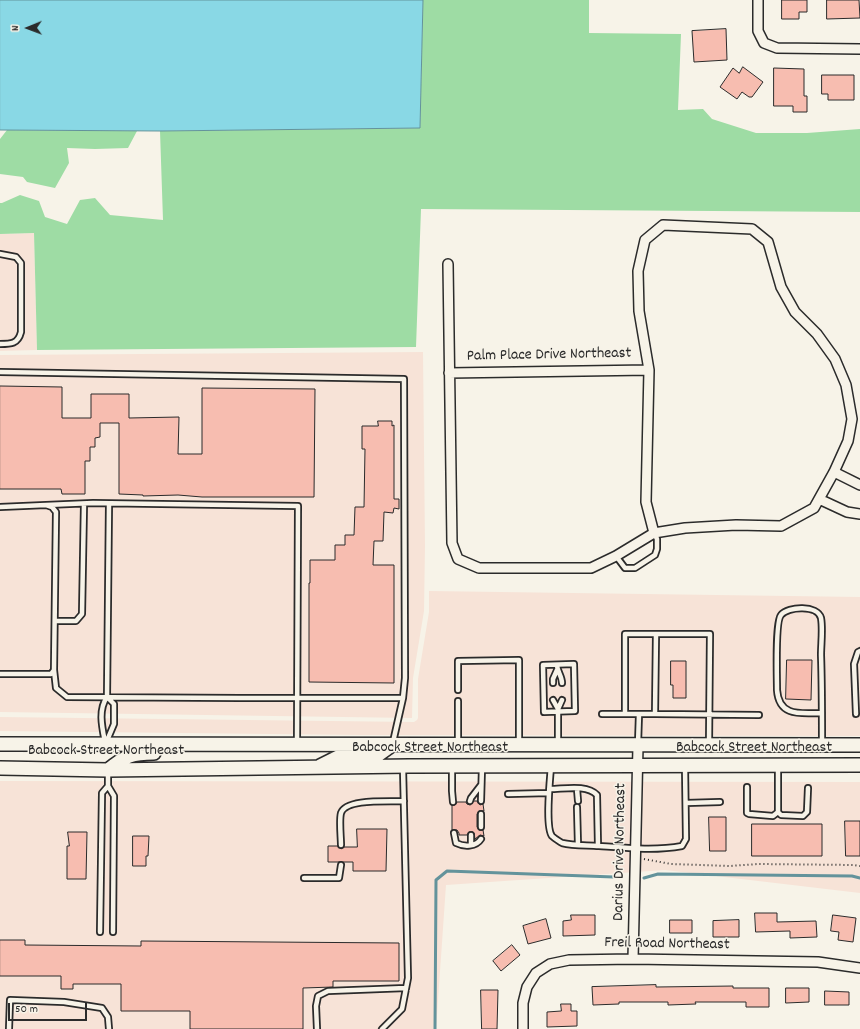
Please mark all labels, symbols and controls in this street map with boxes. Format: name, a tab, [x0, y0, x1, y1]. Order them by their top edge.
north arrow	[8, 8, 48, 48]
text: N	[8, 25, 24, 31]
street label: Palm Place Drive Northeast	[466, 345, 632, 367]
street label: Babcock Street Northeast	[352, 739, 508, 759]
street label: Babcock Street Northeast	[676, 739, 832, 759]
street label: Babcock Street Northeast	[28, 742, 184, 762]
street label: Darius Drive Northeast	[610, 783, 632, 921]
street label: Freil Road Northeast	[604, 934, 730, 956]
scale bar	[10, 995, 89, 1021]
text: 50 m	[15, 1001, 38, 1018]

